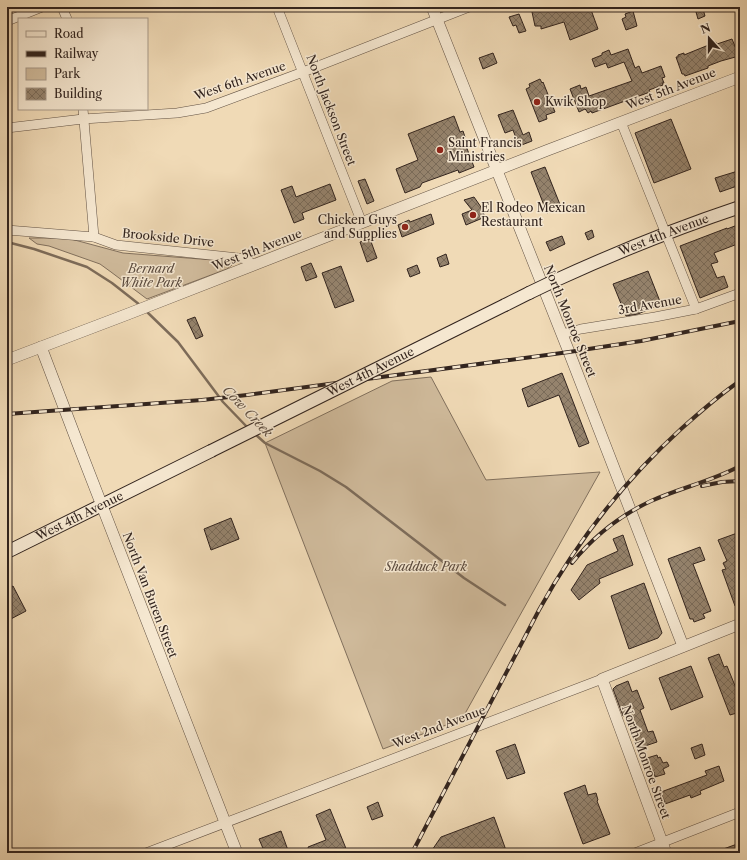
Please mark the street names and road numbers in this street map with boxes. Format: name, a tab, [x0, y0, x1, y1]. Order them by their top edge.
street label: North Jackson Street	[303, 52, 360, 168]
street label: West 6th Avenue	[191, 58, 288, 104]
street label: West 5th Avenue	[623, 64, 718, 113]
street label: West 4th Avenue	[615, 210, 711, 259]
street label: Brookside Drive	[121, 225, 215, 250]
street label: West 5th Avenue	[209, 225, 304, 274]
street label: North Monroe Street	[541, 262, 600, 380]
street label: 3rd Avenue	[617, 292, 683, 317]
street label: West 4th Avenue	[323, 343, 417, 400]
street label: West 4th Avenue	[32, 488, 126, 544]
street label: North Van Buren Street	[120, 530, 182, 660]
street label: West 2nd Avenue	[389, 702, 488, 752]
street label: North Monroe Street	[619, 703, 674, 821]

